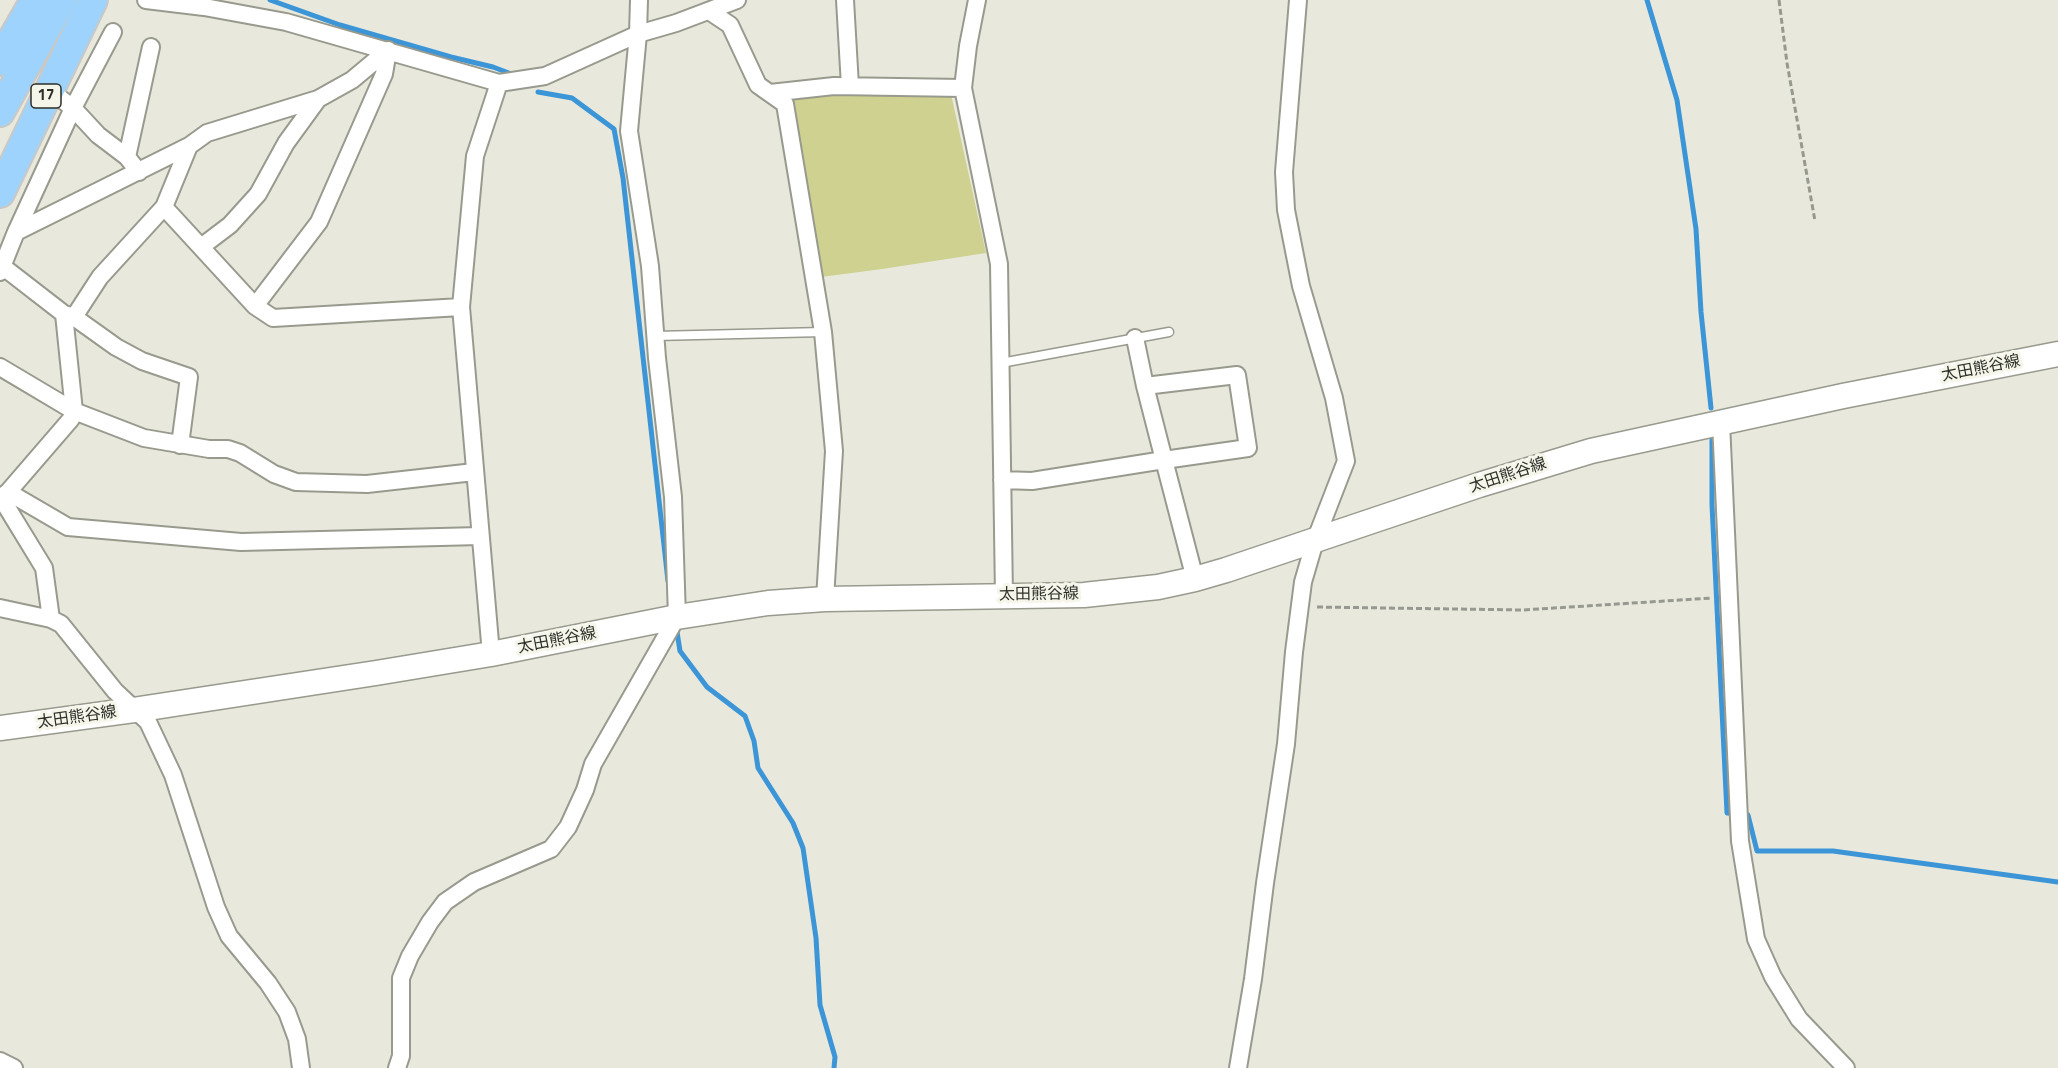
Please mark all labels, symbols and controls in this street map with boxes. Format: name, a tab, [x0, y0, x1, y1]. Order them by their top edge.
road number: 17	[31, 84, 61, 108]
street label: 太田熊谷線	[1940, 352, 2022, 386]
street label: 太田熊谷線	[1467, 455, 1549, 497]
street label: 太田熊谷線	[999, 585, 1079, 605]
street label: 太田熊谷線	[516, 624, 598, 658]
street label: 太田熊谷線	[36, 703, 118, 733]

